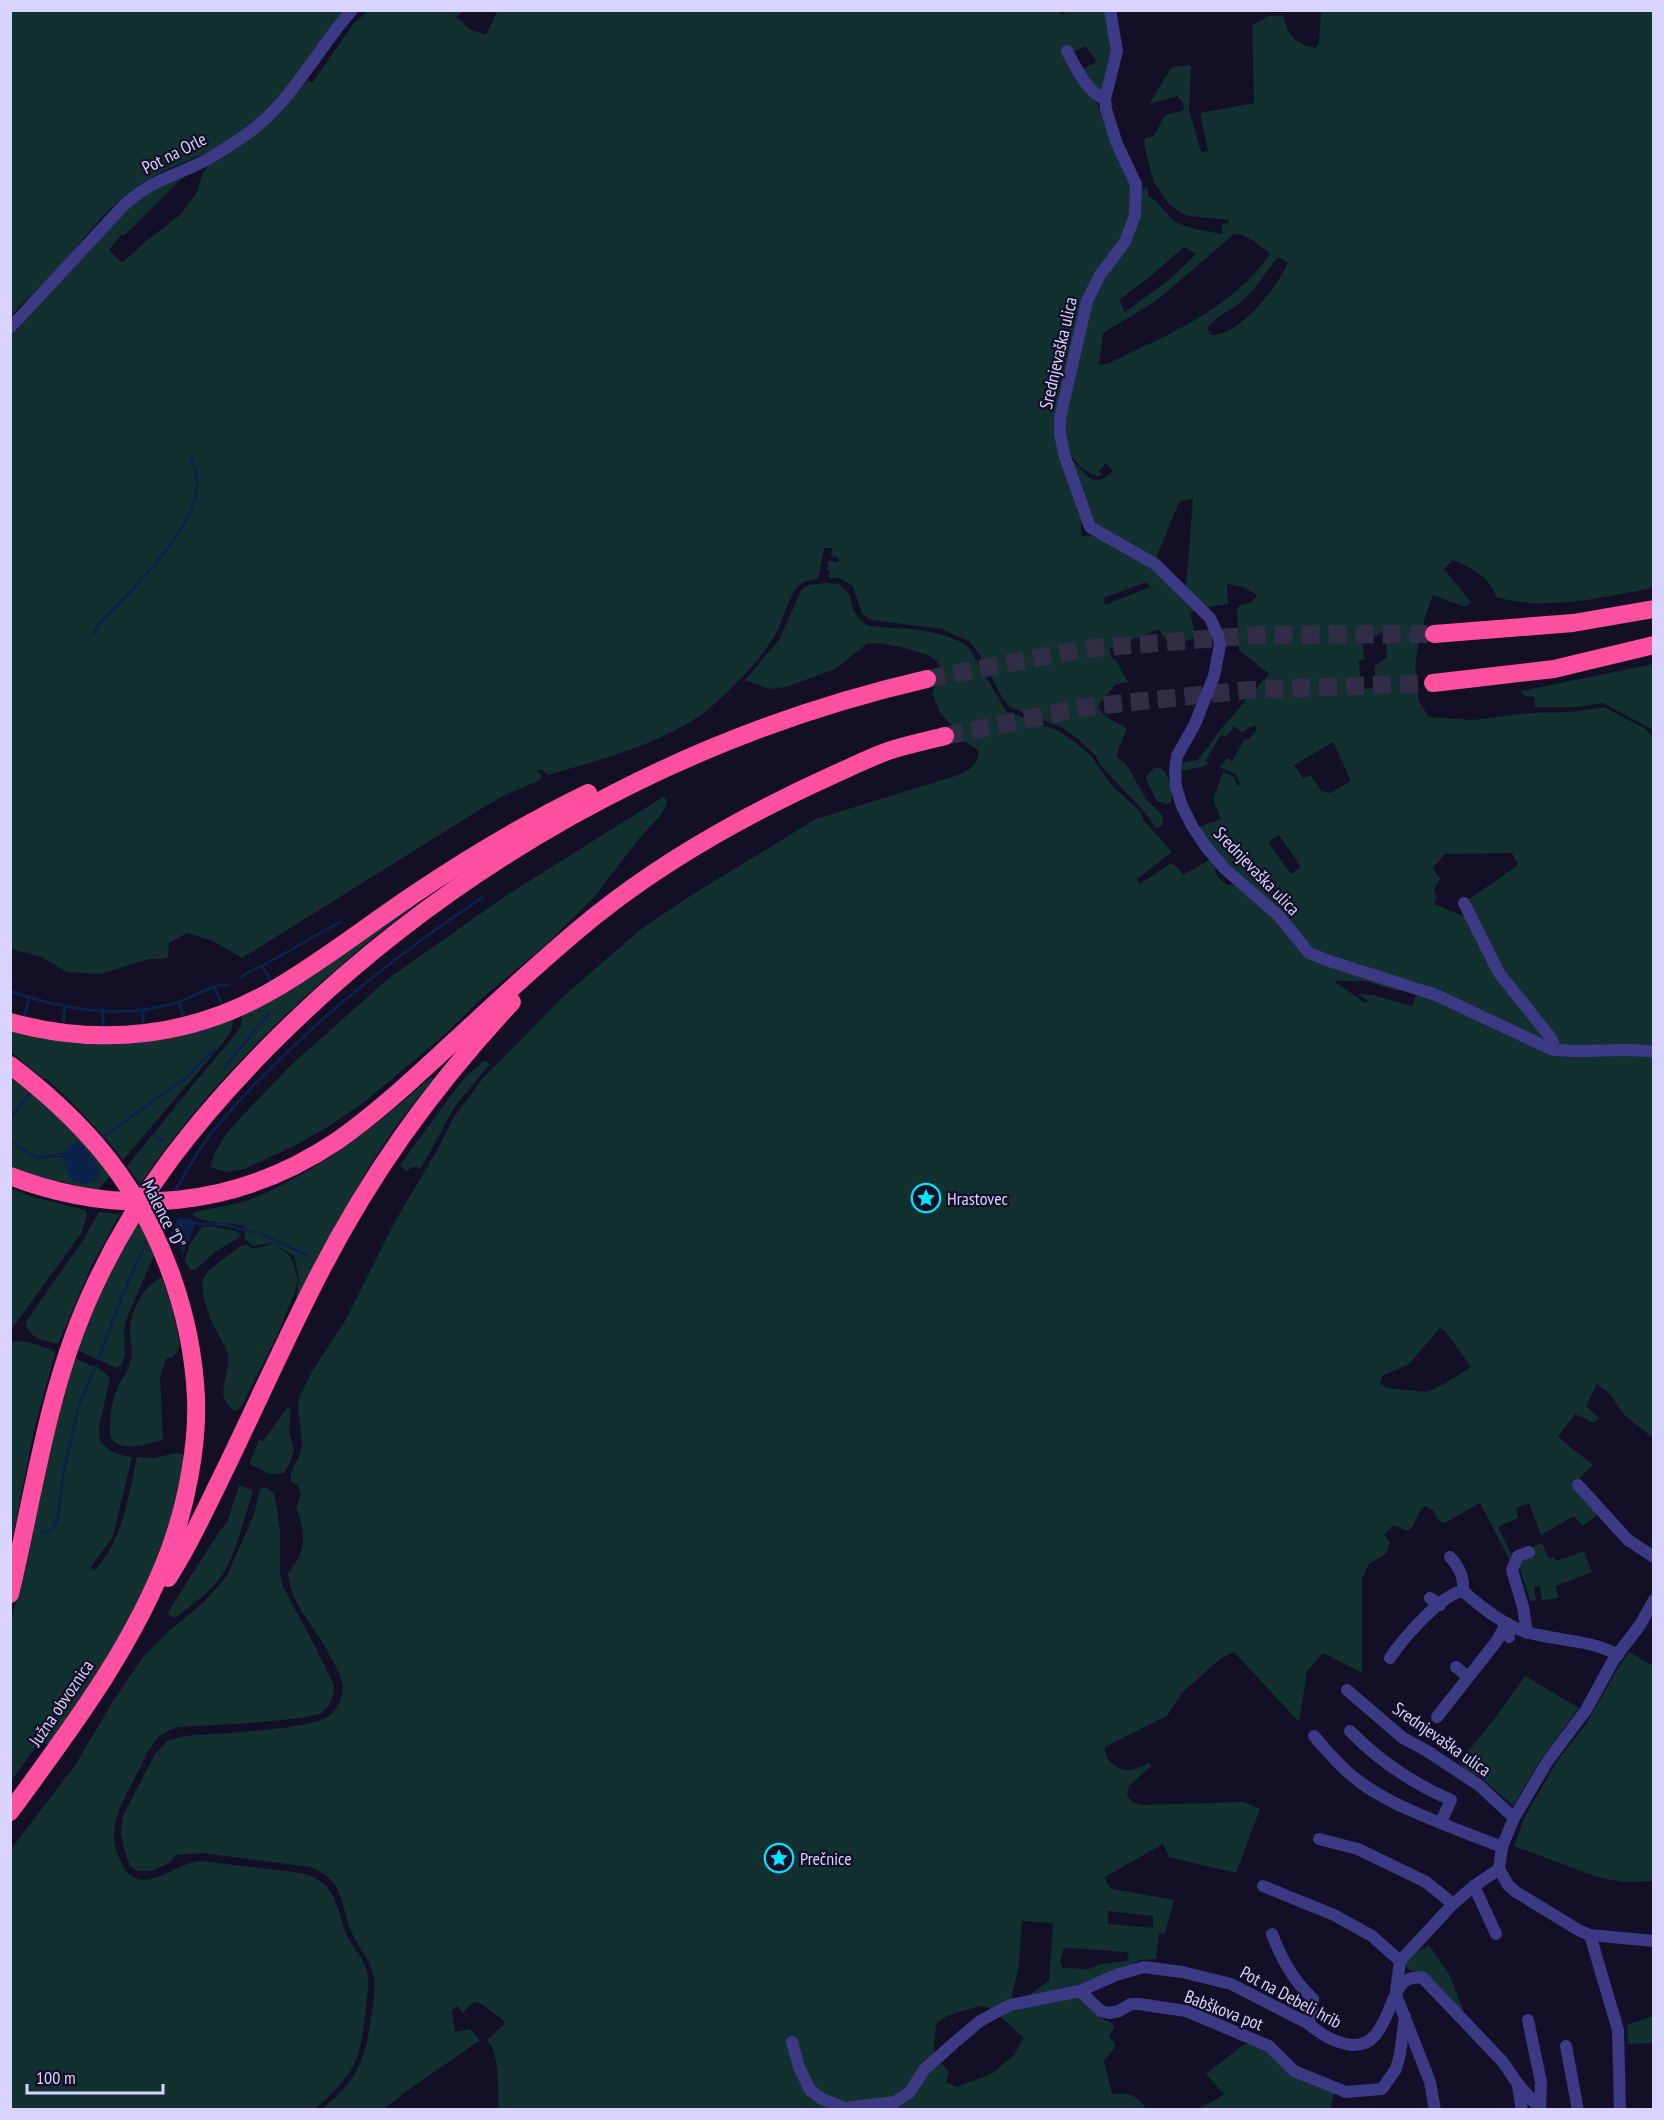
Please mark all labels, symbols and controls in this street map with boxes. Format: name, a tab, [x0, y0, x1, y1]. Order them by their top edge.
street label: Pot na Orle	[138, 127, 210, 179]
street label: Srednjevaška ulica	[1034, 295, 1082, 411]
street label: Srednjevaška ulica	[1209, 822, 1305, 920]
street label: Malence "D"	[137, 1176, 191, 1252]
place icon: Hrastovec	[910, 1182, 942, 1214]
place label: Hrastovec	[947, 1187, 1009, 1210]
street label: Južna obvoznica	[23, 1655, 98, 1751]
street label: Srednjevaška ulica	[1388, 1697, 1496, 1781]
place icon: Prečnice	[763, 1842, 795, 1874]
place label: Prečnice	[800, 1847, 852, 1870]
street label: Pot na Debeli hrib	[1236, 1961, 1346, 2033]
street label: Babškova pot	[1181, 1984, 1267, 2036]
scale bar	[27, 2057, 164, 2095]
text: 100 m	[36, 2066, 76, 2089]

